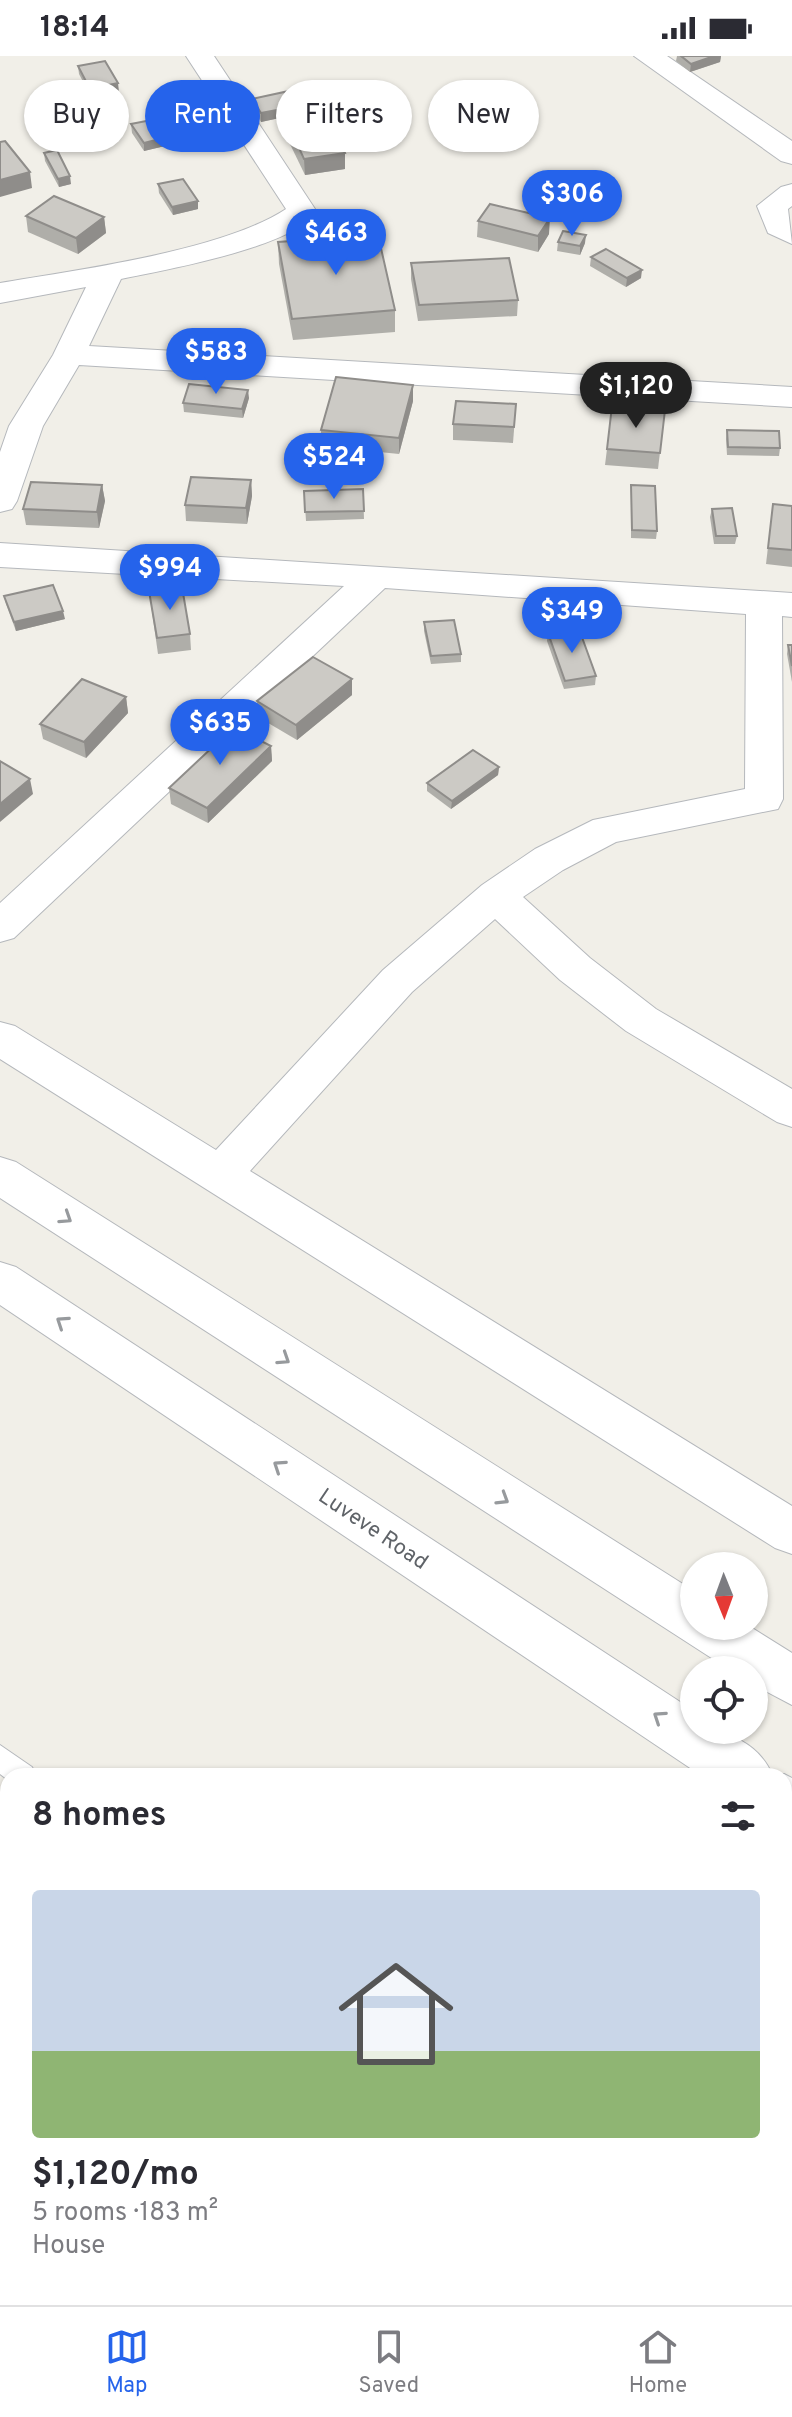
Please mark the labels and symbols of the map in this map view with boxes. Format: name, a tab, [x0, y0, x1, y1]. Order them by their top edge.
pin: $306	[525, 170, 619, 238]
pin: $463	[289, 209, 383, 277]
pin: $583	[169, 328, 263, 396]
pin: $1,120	[571, 362, 701, 430]
pin: $524	[287, 433, 381, 501]
pin: $994	[123, 544, 217, 612]
pin: $349	[525, 587, 619, 655]
pin: $635	[173, 699, 267, 767]
one-way arrow	[57, 1208, 71, 1223]
one-way arrow	[57, 1317, 71, 1332]
one-way arrow	[275, 1349, 290, 1364]
one-way arrow	[273, 1460, 288, 1475]
street label: Luveve Road	[313, 1483, 433, 1577]
one-way arrow	[494, 1489, 509, 1504]
north arrow	[680, 1552, 768, 1640]
one-way arrow	[653, 1712, 668, 1727]

